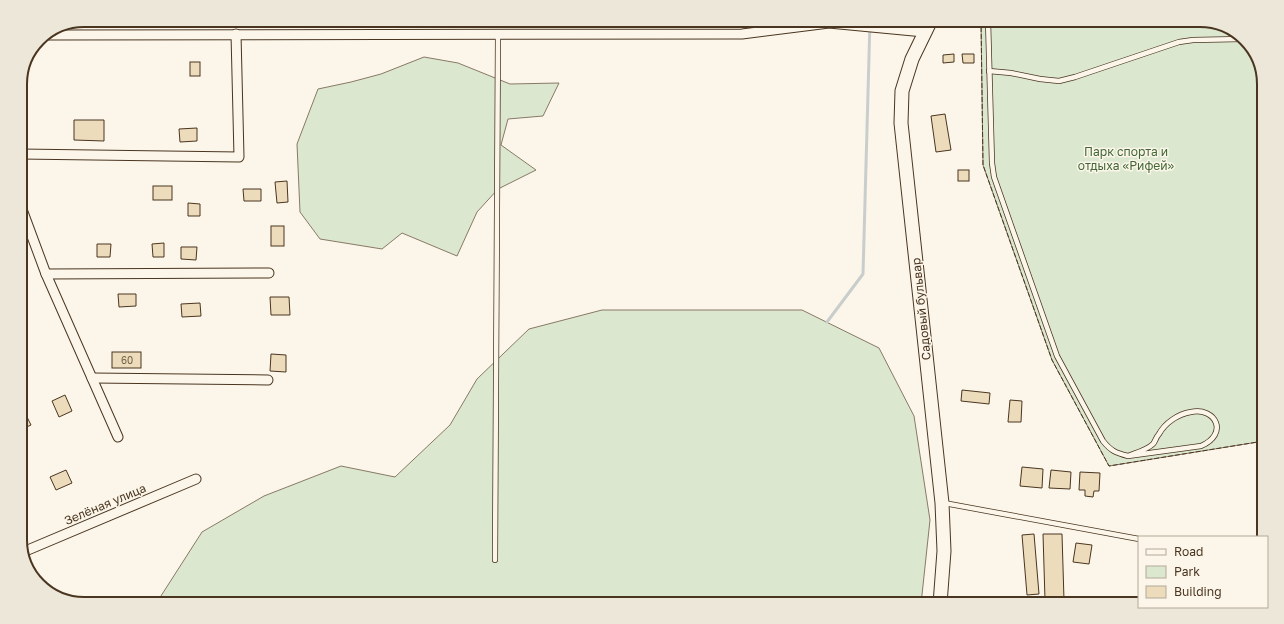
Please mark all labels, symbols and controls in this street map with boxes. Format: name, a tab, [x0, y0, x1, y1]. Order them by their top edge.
park label: Парк спорта и отдыха «Рифей»	[1078, 144, 1175, 173]
street label: Садовый бульвар	[908, 257, 934, 361]
house number: 60	[121, 354, 133, 366]
street label: Зелёная улица	[62, 480, 148, 528]
legend	[1138, 536, 1268, 608]
text: Road	[1174, 544, 1203, 559]
text: Park	[1174, 564, 1200, 579]
text: Building	[1174, 584, 1222, 599]

